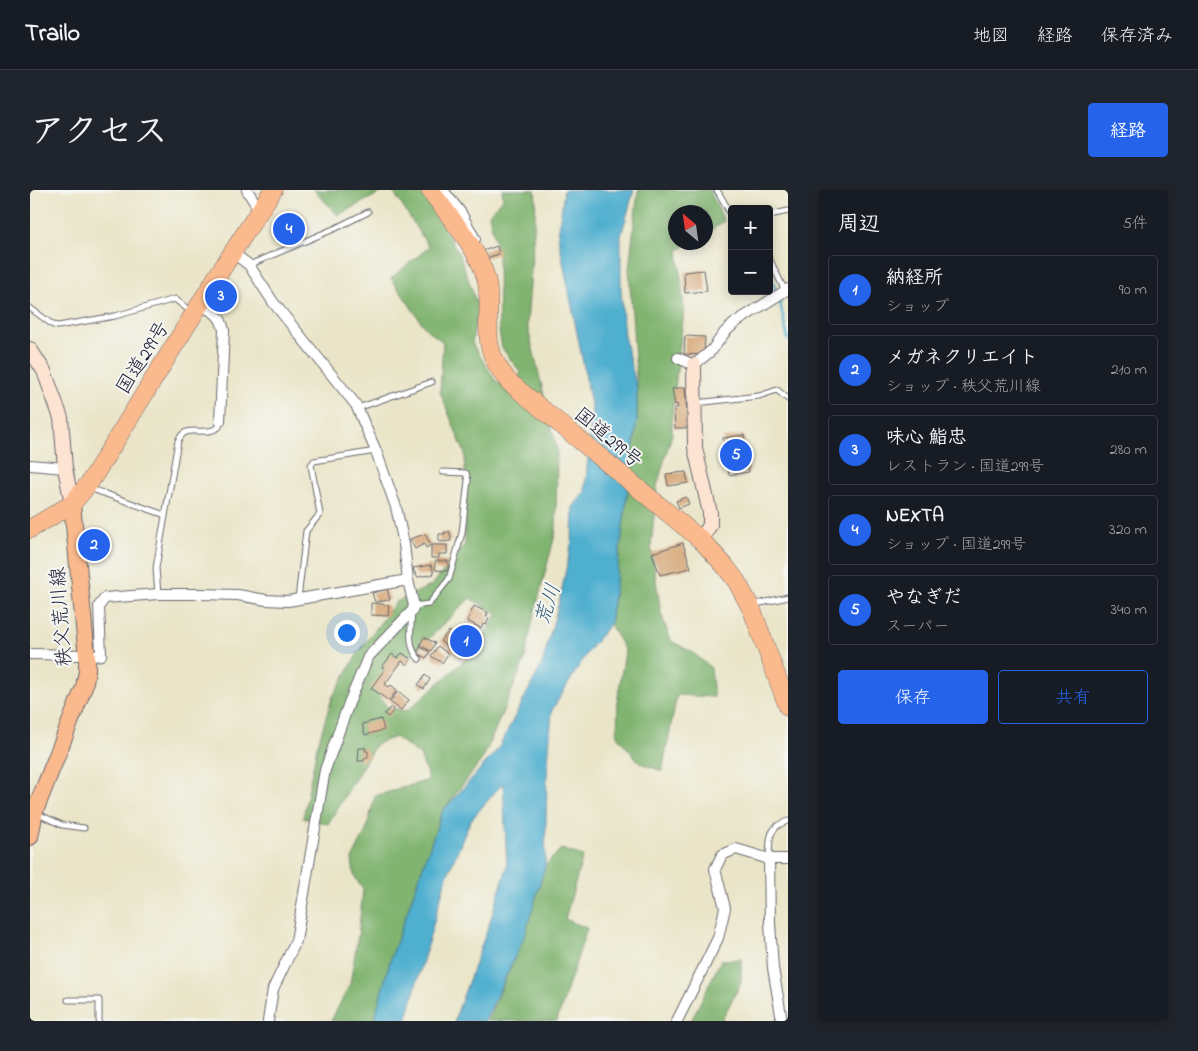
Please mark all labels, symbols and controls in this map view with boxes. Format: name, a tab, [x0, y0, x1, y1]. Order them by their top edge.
text: Trailo	[25, 17, 80, 52]
text: 地図	[973, 24, 1009, 50]
text: 経路	[1037, 24, 1073, 50]
text: 保存済み	[1101, 24, 1173, 50]
button: 経路	[1088, 103, 1168, 157]
text: アクセス	[30, 108, 168, 159]
north arrow	[668, 205, 713, 250]
map controls	[728, 205, 773, 295]
button: +	[728, 205, 773, 250]
pin: 4	[273, 210, 305, 248]
text: 周辺	[838, 210, 880, 240]
text: 5件	[1123, 212, 1148, 236]
button: −	[728, 250, 773, 295]
text: 納経所	[886, 265, 943, 292]
pin: 3	[205, 277, 237, 315]
text: 1	[852, 278, 858, 302]
text: 90 m	[1119, 278, 1147, 302]
text: ショップ	[886, 295, 949, 319]
street label: 国道299号	[110, 316, 178, 401]
text: メガネクリエイト	[886, 345, 1038, 372]
text: 2	[851, 358, 859, 382]
text: 210 m	[1111, 358, 1147, 382]
text: ショップ · 秩父荒川線	[886, 375, 1041, 399]
street label: 国道299号	[567, 401, 648, 476]
text: 味心 鮨忠	[886, 425, 967, 452]
pin: 5	[720, 436, 752, 474]
text: 3	[852, 438, 858, 462]
text: 280 m	[1110, 438, 1147, 462]
text: レストラン · 国道299号	[886, 455, 1044, 479]
text: NEXTA	[886, 503, 944, 530]
text: 4	[852, 518, 858, 542]
text: 320 m	[1109, 518, 1147, 542]
pin: 2	[78, 526, 110, 564]
text: ショップ · 国道299号	[886, 533, 1026, 557]
street label: 秩父荒川線	[45, 566, 80, 668]
water label: 荒川	[528, 580, 570, 629]
text: やなぎだ	[886, 585, 962, 612]
text: 5	[850, 598, 860, 622]
text: 340 m	[1110, 598, 1147, 622]
text: スーパー	[886, 615, 949, 639]
your location	[334, 620, 360, 646]
pin: 1	[450, 622, 482, 660]
button: 保存	[838, 670, 988, 724]
button: 共有	[998, 670, 1148, 724]

